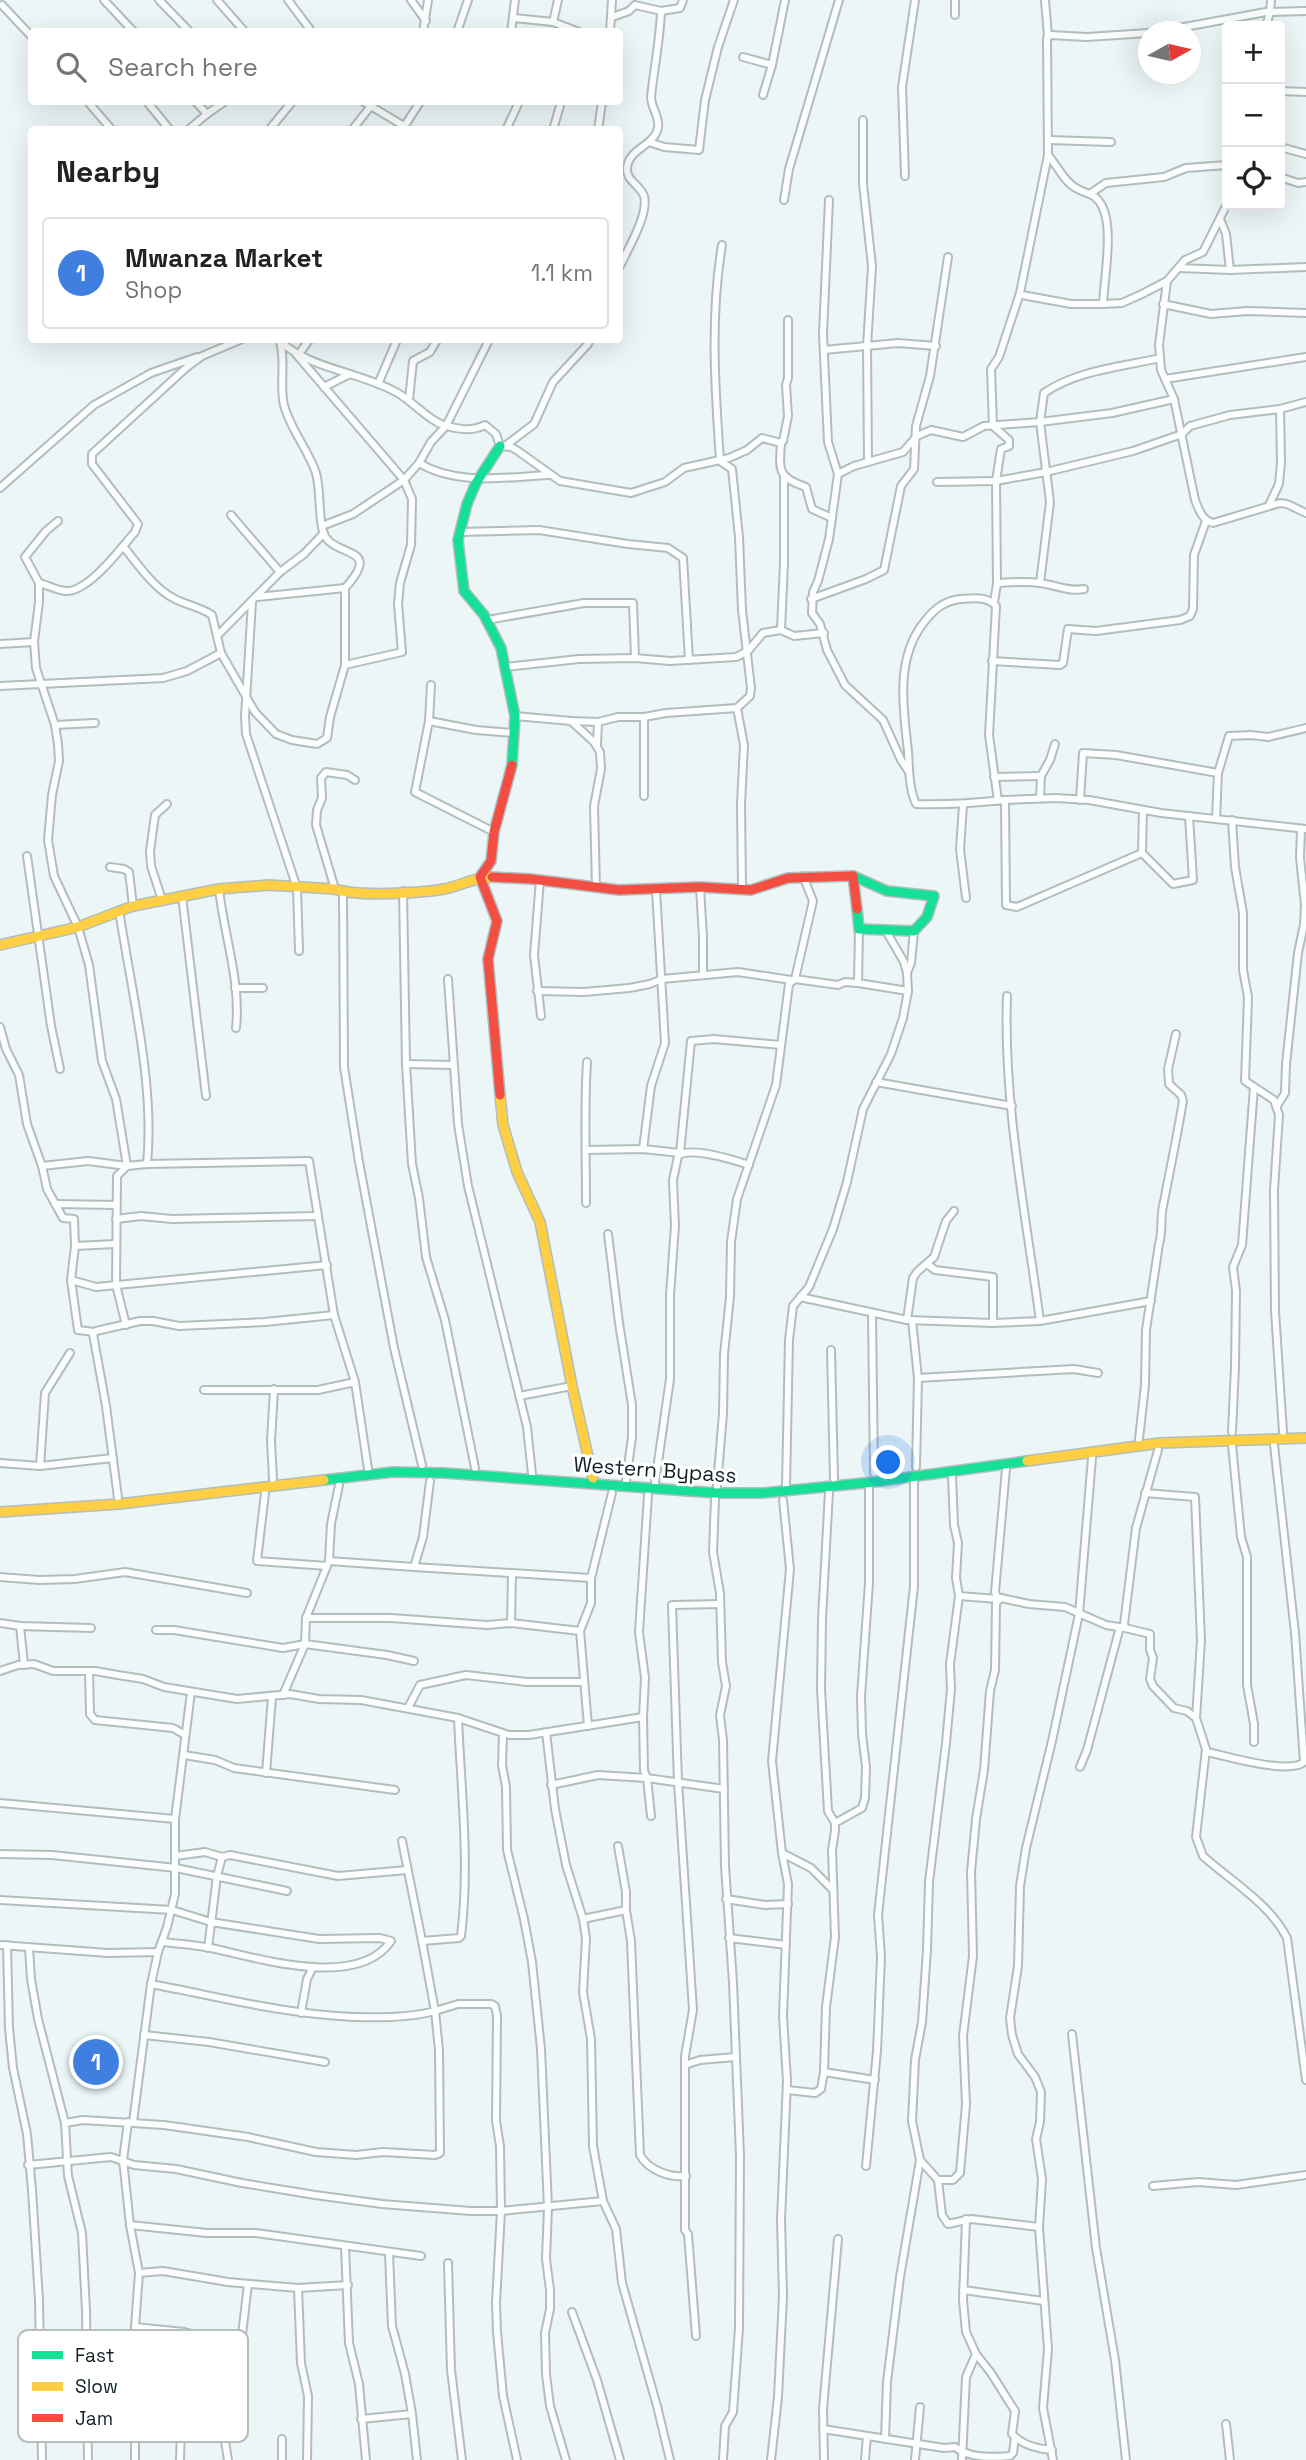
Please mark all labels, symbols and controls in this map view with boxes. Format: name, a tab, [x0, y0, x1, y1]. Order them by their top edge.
north arrow	[1138, 21, 1201, 84]
map controls	[1222, 21, 1285, 210]
button: +	[1222, 21, 1285, 84]
search box	[28, 28, 623, 105]
icon: search	[52, 48, 90, 86]
text: Search here	[108, 50, 258, 84]
button: −	[1222, 84, 1285, 147]
button: locate	[1222, 147, 1285, 210]
text: Nearby	[56, 152, 160, 191]
text: Mwanza Market	[125, 241, 323, 275]
text: 1	[76, 258, 86, 288]
text: 1.1 km	[531, 258, 593, 288]
text: Shop	[125, 275, 182, 305]
your location	[871, 1445, 905, 1479]
street label: Western Bypass	[572, 1450, 738, 1489]
pin: 1	[73, 2036, 119, 2088]
legend	[18, 2330, 248, 2442]
text: Fast	[75, 2343, 115, 2368]
text: Slow	[75, 2374, 118, 2399]
text: Jam	[75, 2406, 113, 2431]

